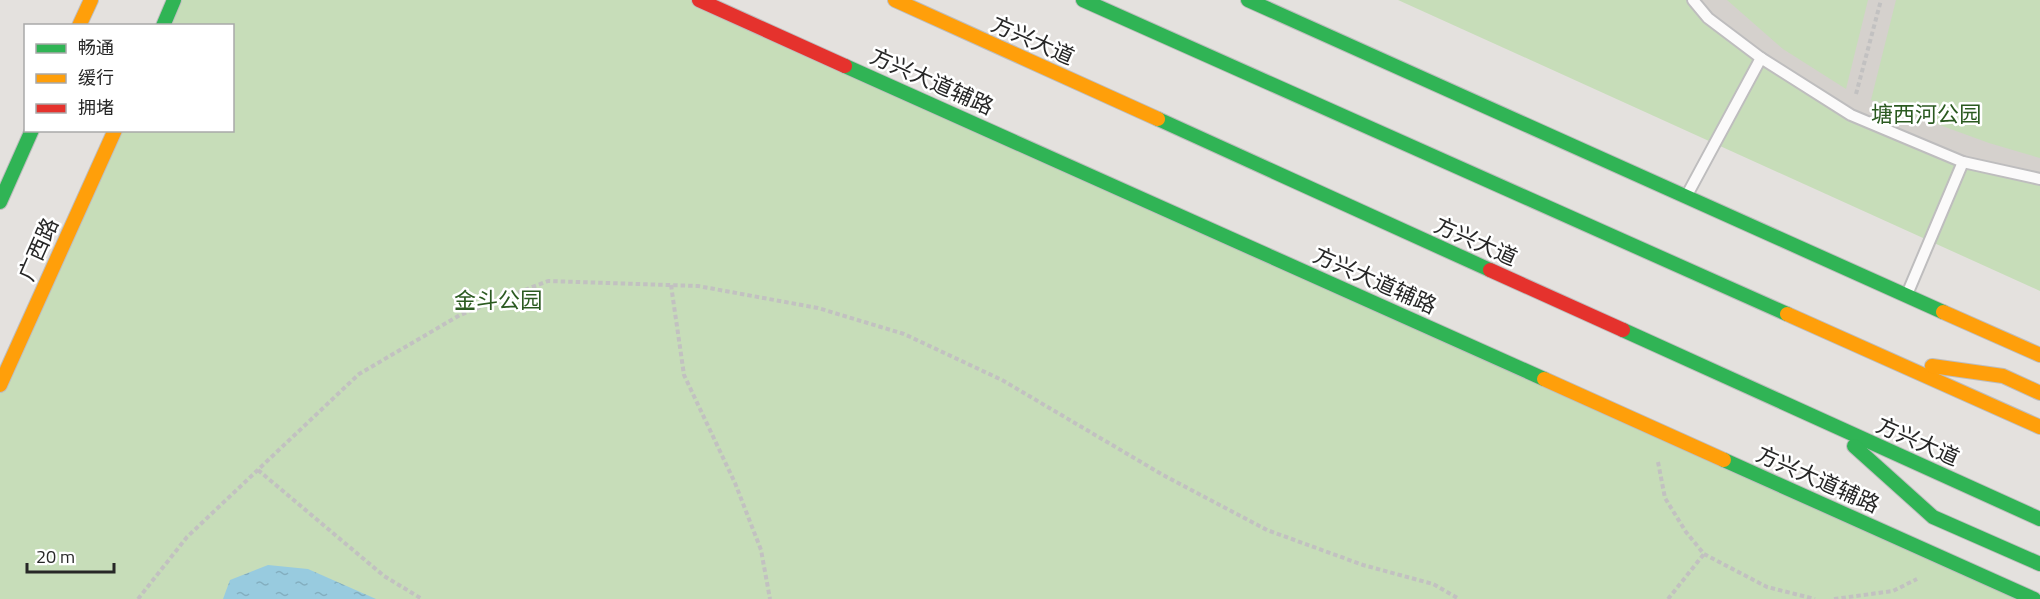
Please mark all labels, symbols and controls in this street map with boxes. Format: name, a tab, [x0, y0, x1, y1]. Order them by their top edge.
street label: 方兴大道	[986, 7, 1080, 73]
legend	[24, 24, 234, 132]
text: 畅通	[78, 34, 114, 61]
street label: 方兴大道辅路	[865, 39, 999, 123]
text: 缓行	[78, 64, 114, 91]
text: 拥堵	[78, 94, 114, 121]
park label: 塘西河公园	[1871, 97, 1981, 131]
street label: 方兴大道	[1429, 208, 1523, 274]
street label: 广西路	[9, 212, 67, 286]
street label: 方兴大道辅路	[1308, 238, 1442, 322]
park label: 金斗公园	[454, 283, 542, 317]
street label: 方兴大道	[1871, 408, 1965, 474]
street label: 方兴大道辅路	[1751, 437, 1885, 521]
scale bar	[27, 536, 114, 574]
text: 20 m	[36, 543, 75, 570]

